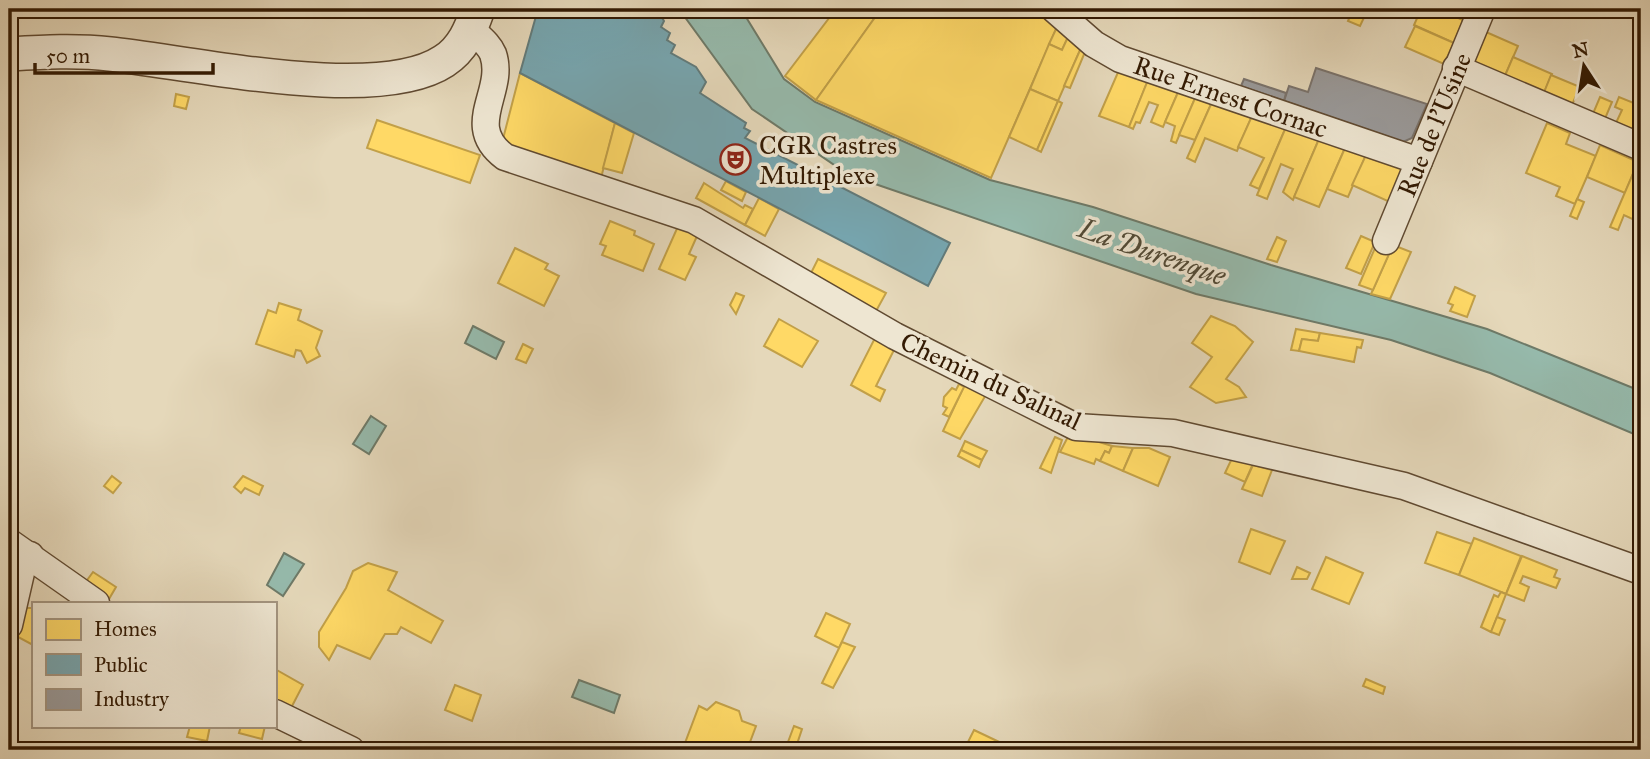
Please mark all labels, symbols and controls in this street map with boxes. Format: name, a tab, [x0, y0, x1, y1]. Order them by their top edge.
scale bar	[35, 32, 214, 76]
north arrow	[1548, 32, 1618, 102]
text: N	[1570, 37, 1591, 63]
text: 50 m	[46, 43, 91, 69]
street label: Rue de l'Usine	[1390, 48, 1478, 201]
street label: Rue Ernest Cornac	[1129, 49, 1332, 145]
place label: CGR Castres Multiplexe	[759, 129, 897, 191]
theatre icon: CGR Castres Multiplexe	[719, 143, 753, 177]
water label: La Durenque	[1072, 210, 1231, 294]
street label: Chemin du Salinal	[895, 325, 1087, 437]
legend	[32, 602, 276, 728]
text: Homes	[94, 616, 157, 642]
text: Public	[94, 652, 148, 678]
text: Industry	[94, 686, 170, 712]

